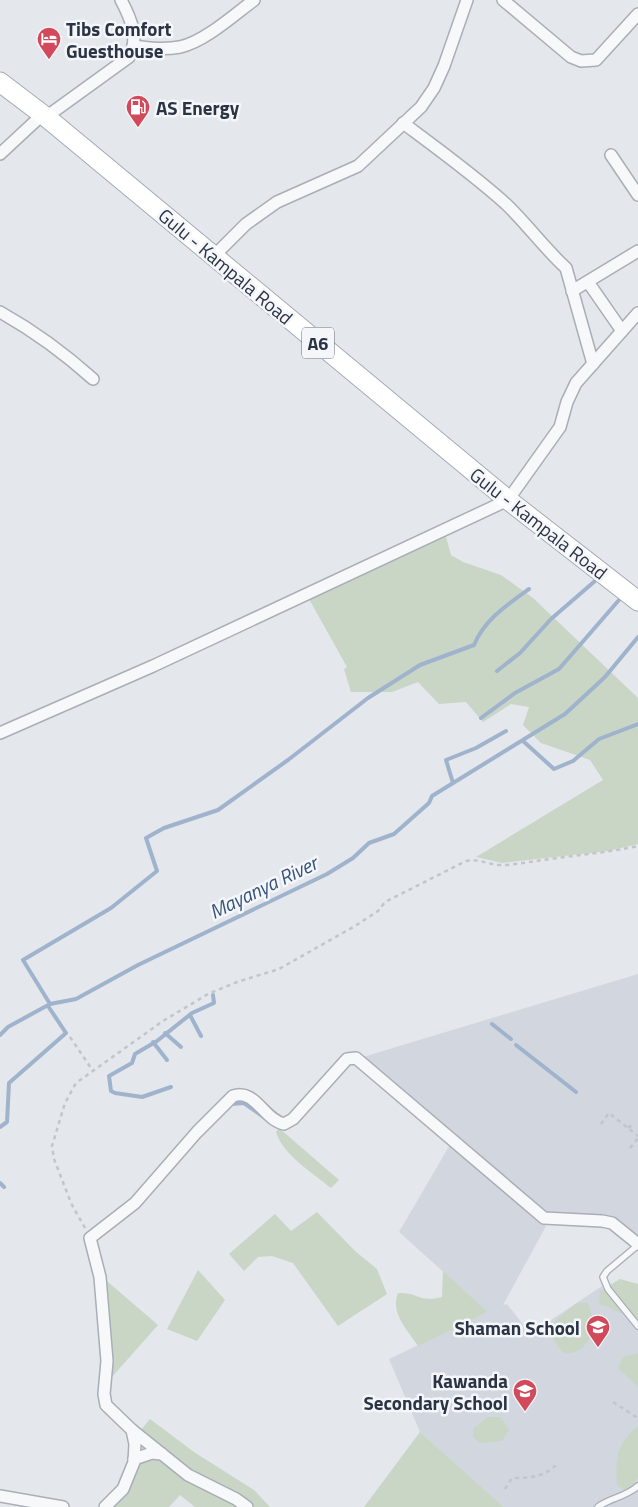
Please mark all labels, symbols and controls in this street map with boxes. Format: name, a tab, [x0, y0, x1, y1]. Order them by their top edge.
place label: Tibs Comfort Guesthouse	[66, 14, 171, 65]
hotel icon: Tibs Comfort Guesthouse	[36, 26, 62, 60]
place label: AS Energy	[156, 93, 240, 122]
fuel station icon: AS Energy	[125, 94, 151, 128]
street label: Gulu - Kampala Road	[152, 201, 300, 331]
road number: A6	[302, 328, 334, 358]
street label: Gulu - Kampala Road	[464, 460, 614, 586]
water label: Mayanya River	[204, 846, 325, 927]
place label: Shaman School	[454, 1313, 580, 1342]
school or university icon: Shaman School	[585, 1314, 611, 1348]
place label: Kawanda Secondary School	[363, 1366, 508, 1417]
school or university icon: Kawanda Secondary School	[512, 1378, 538, 1412]

